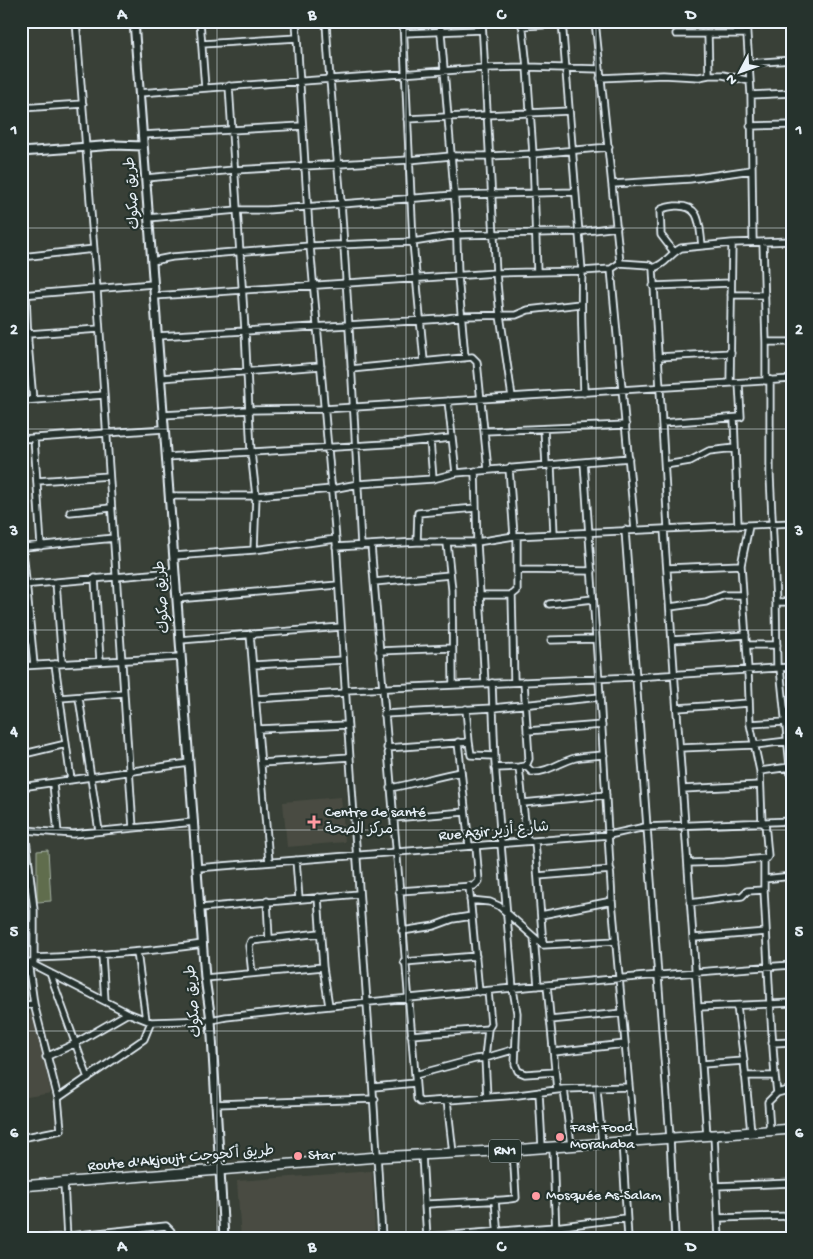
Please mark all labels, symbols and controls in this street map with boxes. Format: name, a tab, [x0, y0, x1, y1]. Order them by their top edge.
text: A	[116, 7, 128, 26]
text: B	[307, 7, 317, 26]
text: C	[496, 7, 507, 26]
text: D	[684, 7, 697, 26]
north arrow	[716, 48, 766, 98]
text: N	[723, 70, 741, 88]
text: 1	[10, 122, 17, 141]
text: 1	[795, 122, 802, 141]
street label: طريق صكوك	[121, 156, 145, 230]
text: 2	[10, 322, 18, 341]
text: 2	[795, 322, 803, 341]
text: 3	[9, 523, 18, 542]
text: 3	[794, 523, 803, 542]
street label: طريق صكوك	[151, 560, 175, 634]
text: 4	[9, 724, 18, 743]
text: 4	[794, 724, 803, 743]
place label: Centre de santé مركز الصحة	[325, 804, 426, 839]
marker: Centre de santé مركز الصحة	[307, 815, 321, 829]
street label: Rue Azir شارع أزير	[438, 816, 550, 846]
text: 5	[10, 924, 19, 943]
text: 5	[795, 924, 804, 943]
street label: طريق صكوك	[182, 964, 206, 1038]
place label: Fast Food Morahaba	[569, 1119, 635, 1154]
text: 6	[10, 1125, 19, 1144]
text: 6	[795, 1125, 804, 1144]
marker: Fast Food Morahaba	[554, 1131, 566, 1143]
street label: Route d'Akjoujt طريق أكجوجت	[87, 1140, 275, 1176]
road number: RN1	[489, 1140, 521, 1162]
place label: Star	[308, 1147, 336, 1165]
marker: Star	[292, 1150, 304, 1162]
place label: Mosquée As-Salam	[546, 1187, 662, 1205]
marker: Mosquée As-Salam	[530, 1190, 542, 1202]
text: A	[116, 1239, 128, 1258]
text: B	[307, 1239, 317, 1258]
text: C	[496, 1239, 507, 1258]
text: D	[684, 1239, 697, 1258]

